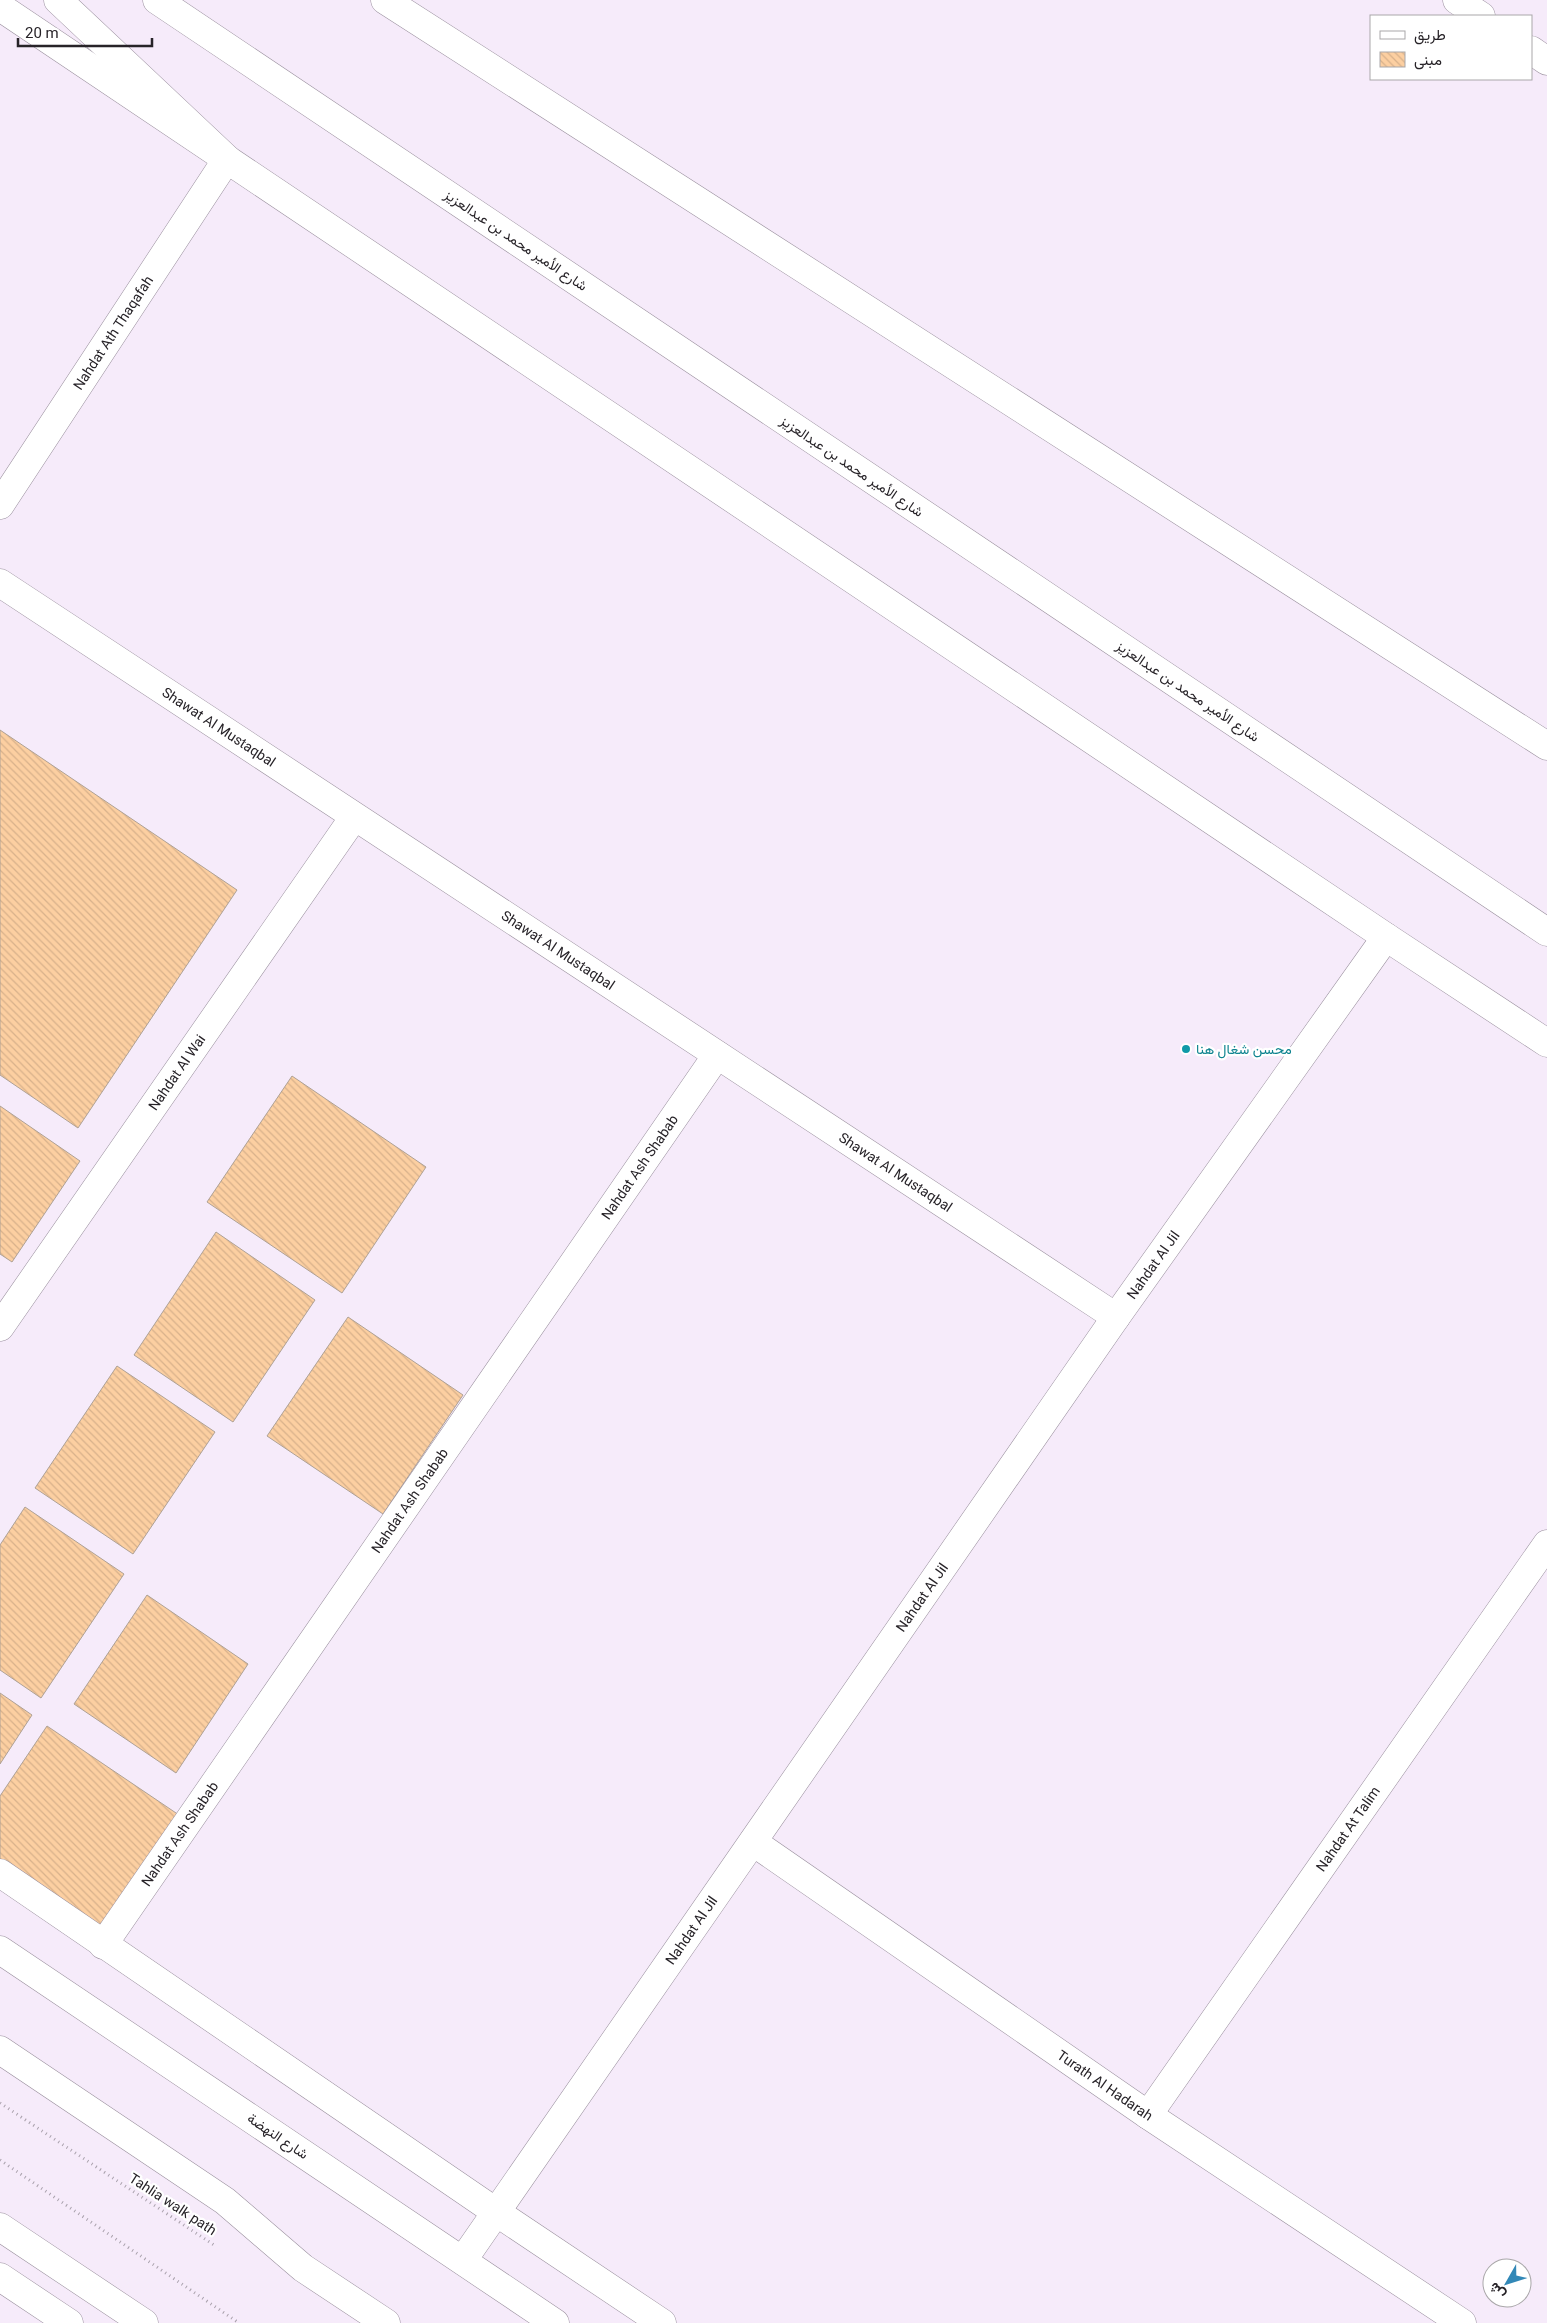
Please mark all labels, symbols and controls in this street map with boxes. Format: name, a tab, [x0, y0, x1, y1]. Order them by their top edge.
scale bar	[18, 15, 151, 47]
legend	[1370, 15, 1532, 80]
text: 20 m	[25, 24, 59, 42]
text: طريق	[1414, 26, 1446, 45]
text: مبنى	[1414, 51, 1442, 70]
street label: شارع الأمير محمد بن عبدالعزيز	[439, 186, 591, 296]
street label: Nahdat Ath Thaqafah	[70, 273, 156, 393]
street label: شارع الأمير محمد بن عبدالعزيز	[775, 412, 927, 522]
street label: شارع الأمير محمد بن عبدالعزيز	[1111, 637, 1263, 747]
street label: Shawat Al Mustaqbal	[159, 684, 279, 770]
street label: Shawat Al Mustaqbal	[498, 907, 618, 993]
street label: Nahdat Al Wai	[145, 1032, 208, 1113]
place label: محسن شغال هنا	[1196, 1041, 1292, 1059]
marker: محسن شغال هنا	[1180, 1043, 1192, 1055]
street label: Nahdat Ash Shabab	[598, 1112, 681, 1223]
street label: Shawat Al Mustaqbal	[836, 1129, 955, 1215]
street label: Nahdat Al Jil	[1124, 1228, 1183, 1302]
street label: Nahdat Ash Shabab	[368, 1445, 451, 1556]
street label: Nahdat Al Jil	[893, 1560, 951, 1635]
street label: Nahdat Ash Shabab	[138, 1778, 221, 1889]
street label: Nahdat At Talim	[1313, 1783, 1383, 1875]
street label: Nahdat Al Jil	[662, 1893, 721, 1968]
street label: Turath Al Hadarah	[1054, 2047, 1156, 2124]
street label: شارع النهضة	[243, 2110, 311, 2165]
street label: Tahlia walk path	[126, 2170, 220, 2238]
north arrow	[1482, 2258, 1532, 2308]
text: ش	[1485, 2279, 1509, 2303]

